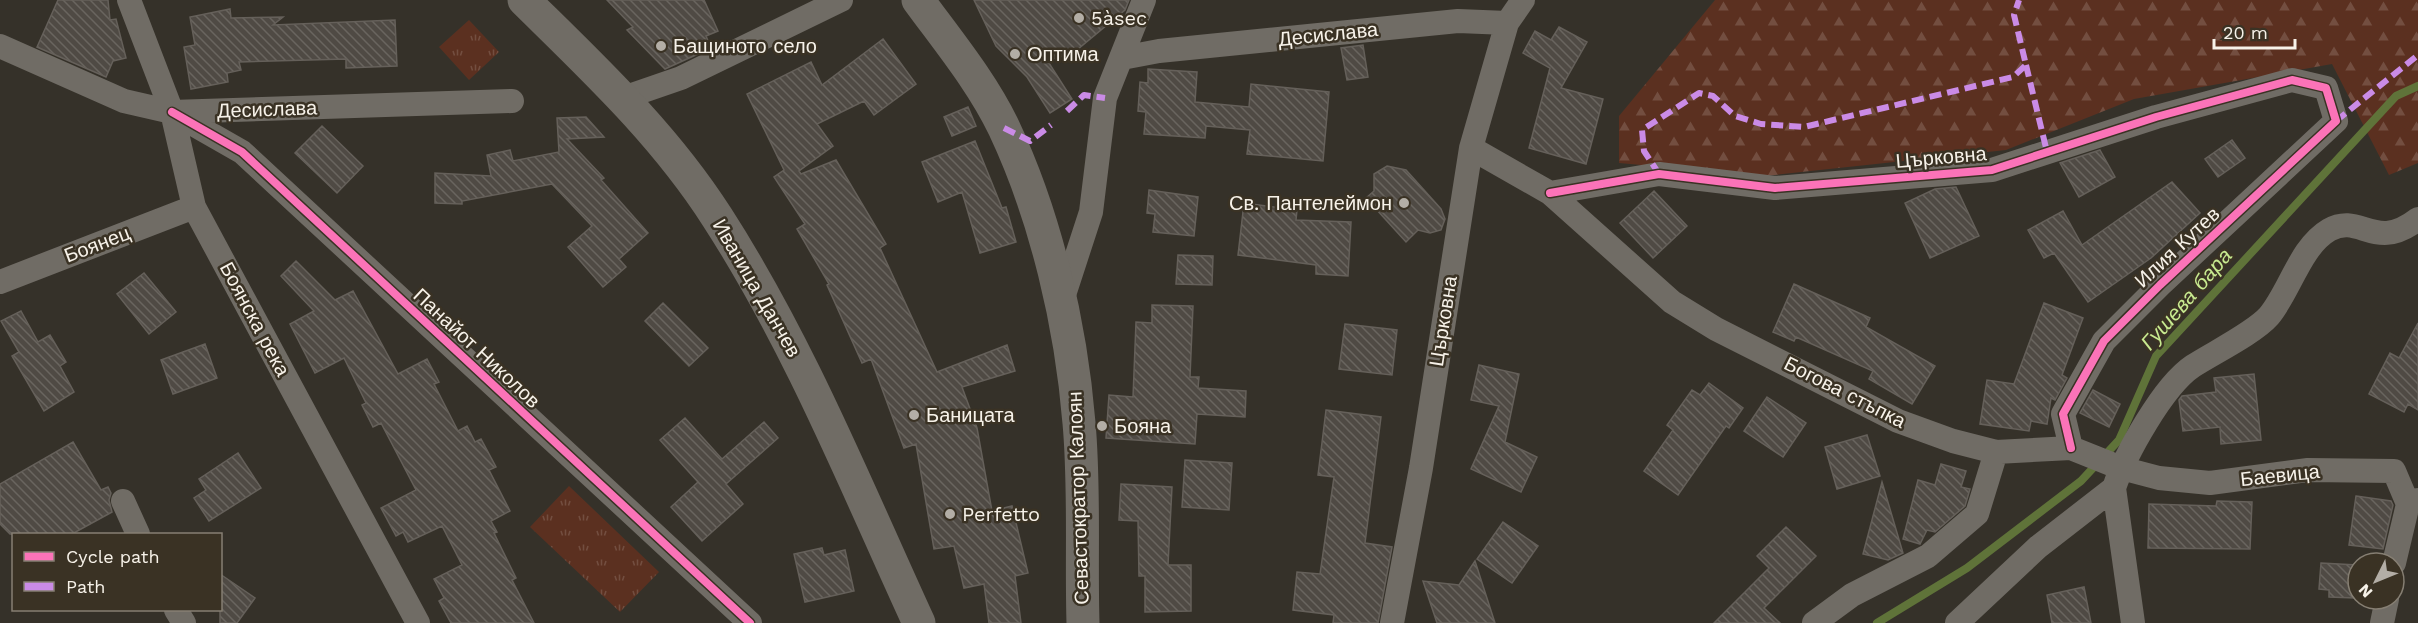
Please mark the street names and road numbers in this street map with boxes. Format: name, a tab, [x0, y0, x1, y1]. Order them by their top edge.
street label: Десислава	[1277, 17, 1380, 51]
street label: Десислава	[217, 95, 318, 123]
street label: Църковна	[1894, 141, 1988, 173]
street label: Илия Кутев	[2130, 202, 2224, 292]
street label: Иваница Данчев	[708, 215, 806, 361]
street label: Боянец	[61, 220, 133, 268]
street label: Боянска река	[215, 258, 296, 381]
street label: Църковна	[1424, 273, 1462, 368]
street label: Панайот Николов	[409, 283, 545, 413]
street label: Богова стъпка	[1780, 351, 1911, 433]
street label: Севастократор Калоян	[1062, 391, 1094, 605]
street label: Баевица	[2239, 459, 2322, 491]

